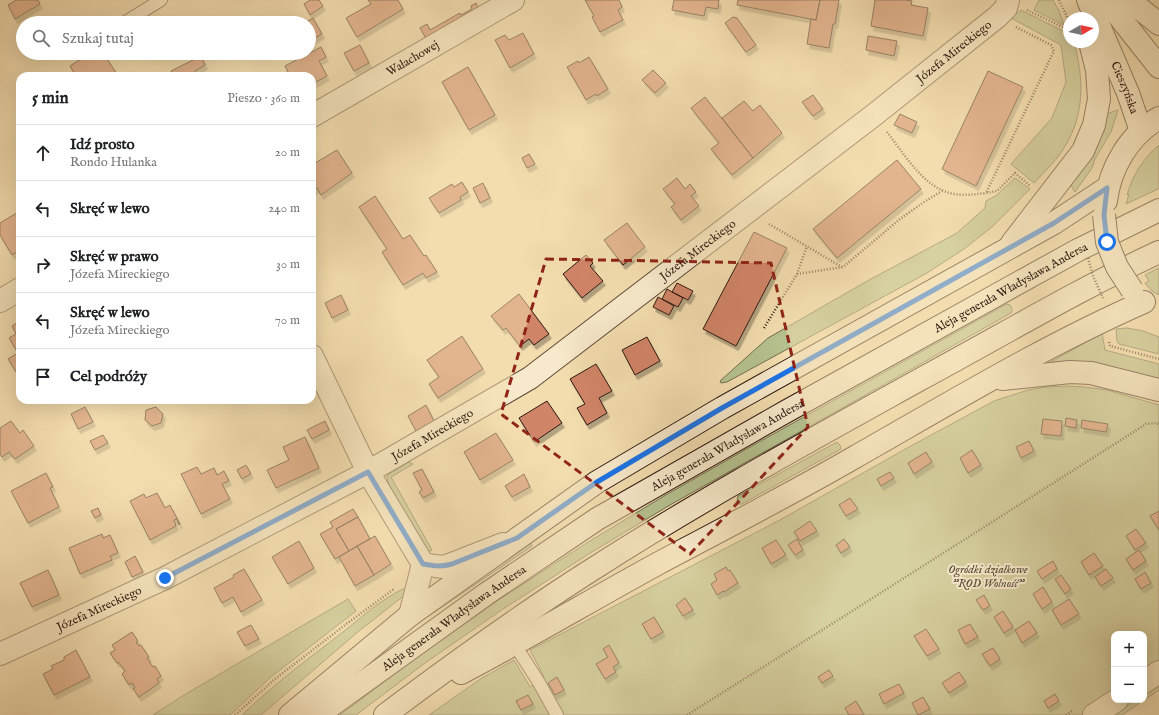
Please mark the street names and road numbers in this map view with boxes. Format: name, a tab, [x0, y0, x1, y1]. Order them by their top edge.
street label: Józefa Mireckiego	[912, 17, 995, 88]
street label: Wałachowej	[384, 37, 442, 80]
street label: Cieszyńska	[1107, 59, 1142, 117]
street label: Józefa Mireckiego	[655, 216, 739, 286]
street label: Aleja generała Władysława Andersa	[930, 239, 1091, 337]
street label: Aleja generała Władysława Andersa	[648, 396, 807, 495]
street label: Józefa Mireckiego	[387, 405, 477, 467]
street label: Aleja generała Władysława Andersa	[378, 562, 530, 675]
street label: Józefa Mireckiego	[52, 583, 145, 637]

